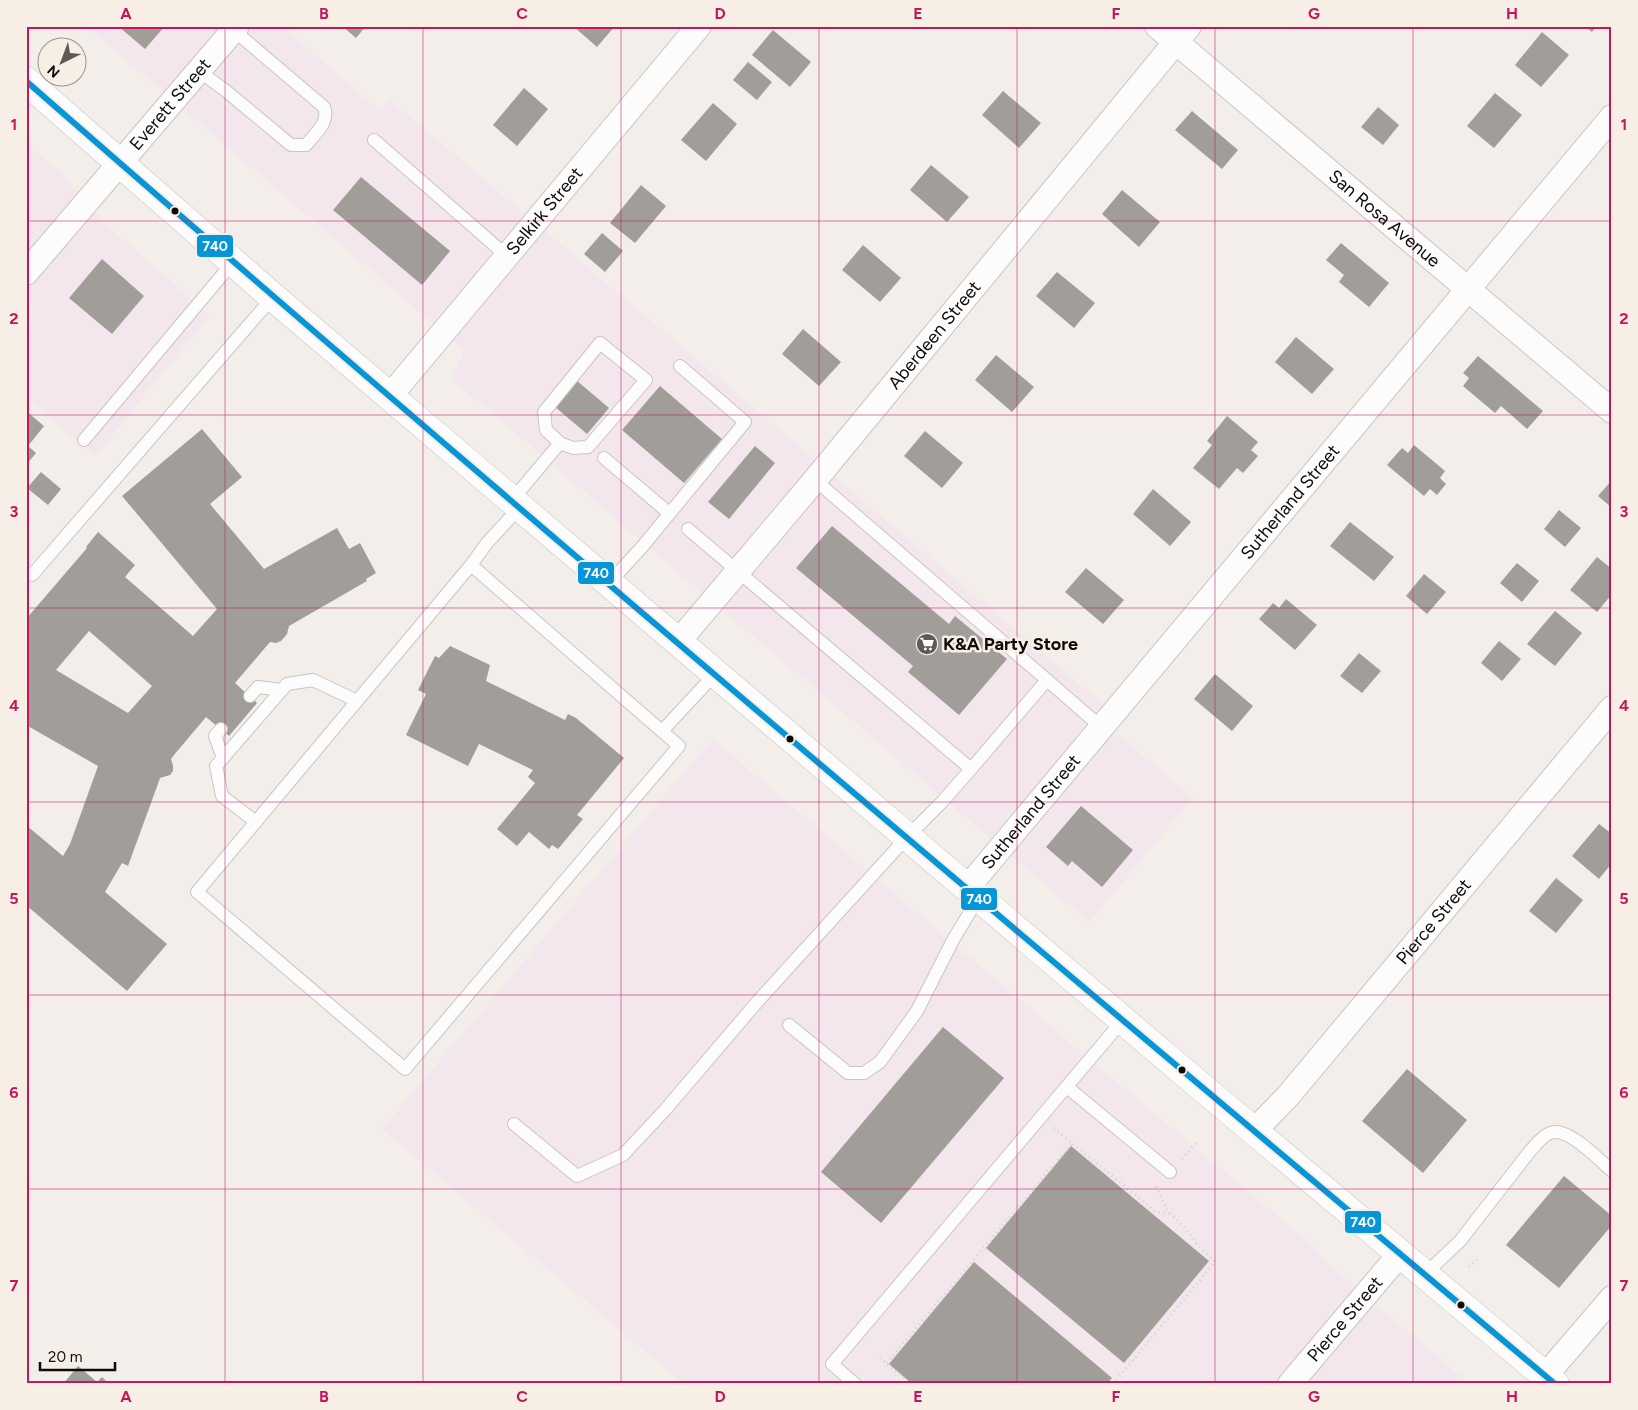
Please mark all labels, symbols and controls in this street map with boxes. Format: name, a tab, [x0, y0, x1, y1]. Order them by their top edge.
text: A	[120, 4, 132, 23]
text: B	[319, 4, 329, 23]
text: C	[516, 4, 528, 23]
text: D	[714, 4, 726, 23]
text: E	[913, 4, 923, 23]
text: F	[1112, 4, 1121, 23]
text: G	[1308, 4, 1320, 23]
text: H	[1506, 4, 1518, 23]
north arrow	[38, 38, 88, 88]
street label: Everett Street	[125, 54, 216, 155]
text: N	[44, 61, 63, 81]
text: 1	[11, 115, 17, 134]
text: 1	[1621, 115, 1627, 134]
street label: Selkirk Street	[502, 163, 587, 259]
street label: San Rosa Avenue	[1324, 165, 1445, 272]
unlabelled marker	[170, 206, 180, 216]
line badge: 740	[196, 234, 234, 258]
text: 740	[202, 238, 228, 255]
street label: Aberdeen Street	[883, 276, 986, 394]
text: 2	[9, 309, 19, 328]
text: 2	[1619, 309, 1629, 328]
street label: Sutherland Street	[1236, 440, 1344, 564]
text: 3	[10, 502, 19, 521]
text: 3	[1620, 502, 1629, 521]
line badge: 740	[577, 561, 615, 585]
text: 740	[583, 565, 609, 582]
supermarket icon: K&A Party Store	[915, 632, 939, 656]
place label: K&A Party Store	[943, 633, 1078, 655]
text: 4	[9, 696, 19, 715]
text: 4	[1619, 696, 1629, 715]
unlabelled marker	[785, 734, 795, 744]
street label: Sutherland Street	[977, 750, 1085, 874]
street label: Pierce Street	[1392, 874, 1476, 969]
line badge: 740	[960, 887, 998, 911]
text: 5	[9, 889, 19, 908]
text: 5	[1619, 889, 1629, 908]
text: 740	[966, 891, 992, 908]
unlabelled marker	[1177, 1065, 1187, 1075]
text: 6	[9, 1083, 19, 1102]
text: 6	[1619, 1083, 1629, 1102]
line badge: 740	[1344, 1210, 1382, 1234]
text: 740	[1350, 1214, 1376, 1231]
street label: Pierce Street	[1303, 1272, 1387, 1366]
text: 7	[10, 1276, 19, 1295]
text: 7	[1620, 1276, 1629, 1295]
unlabelled marker	[1456, 1300, 1466, 1310]
scale bar	[40, 1340, 115, 1372]
text: 20 m	[48, 1348, 82, 1366]
text: A	[120, 1387, 132, 1406]
text: B	[319, 1387, 329, 1406]
text: C	[516, 1387, 528, 1406]
text: D	[714, 1387, 726, 1406]
text: E	[913, 1387, 923, 1406]
text: F	[1112, 1387, 1121, 1406]
text: G	[1308, 1387, 1320, 1406]
text: H	[1506, 1387, 1518, 1406]

